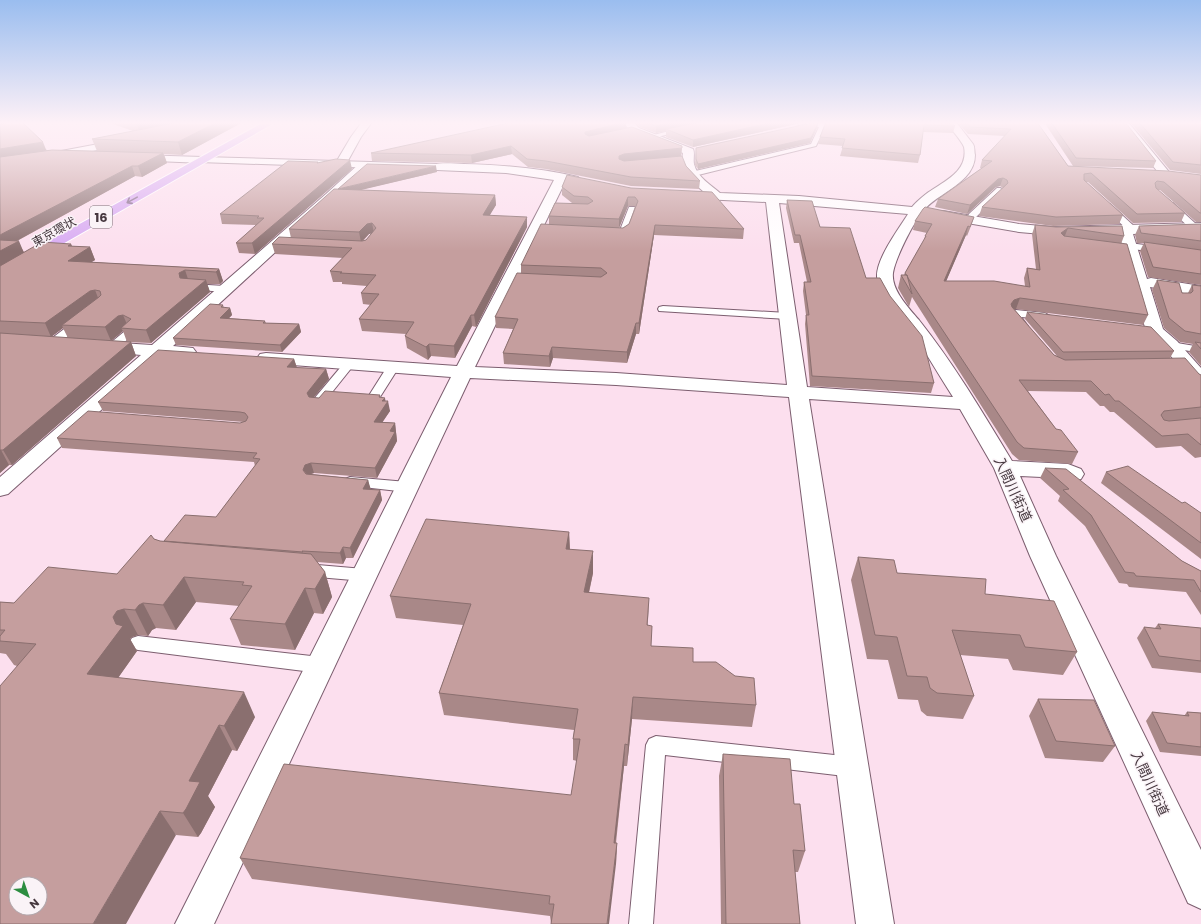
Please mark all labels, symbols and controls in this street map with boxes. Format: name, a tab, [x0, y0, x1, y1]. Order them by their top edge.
one-way arrow	[126, 196, 138, 204]
road number: 16	[90, 206, 112, 228]
street label: 東京環状	[29, 212, 79, 251]
street label: 入間川街道	[989, 453, 1037, 525]
street label: 入間川街道	[1126, 747, 1174, 819]
north arrow	[8, 876, 48, 916]
text: N	[26, 895, 43, 912]

